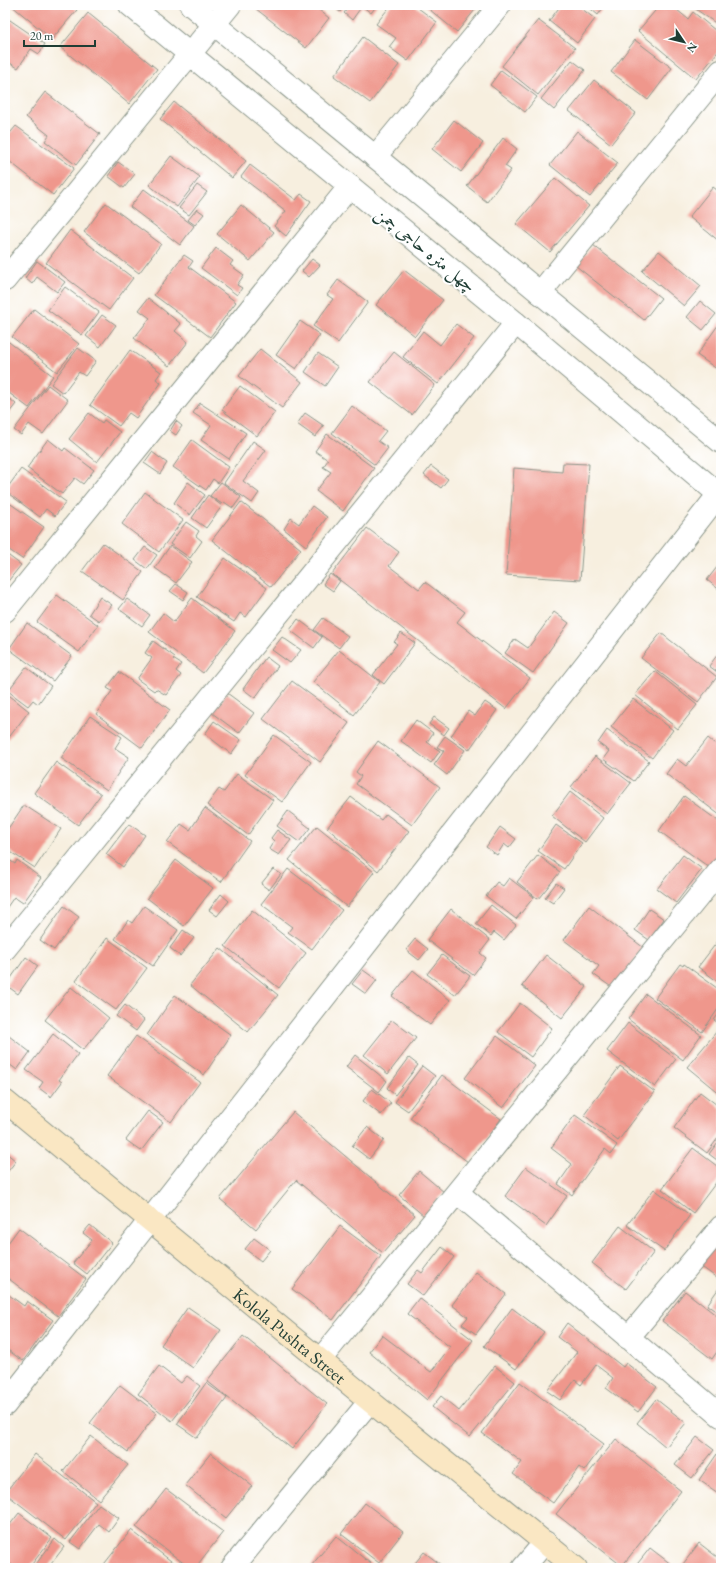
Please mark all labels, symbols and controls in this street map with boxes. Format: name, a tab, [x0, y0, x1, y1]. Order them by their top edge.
scale bar	[24, 22, 95, 48]
north arrow	[664, 22, 704, 62]
text: 20 m	[30, 28, 54, 44]
text: N	[684, 40, 700, 55]
street label: چهل متره حاجی چمن	[369, 201, 481, 298]
street label: Kolola Pushta Street	[229, 1282, 352, 1389]

